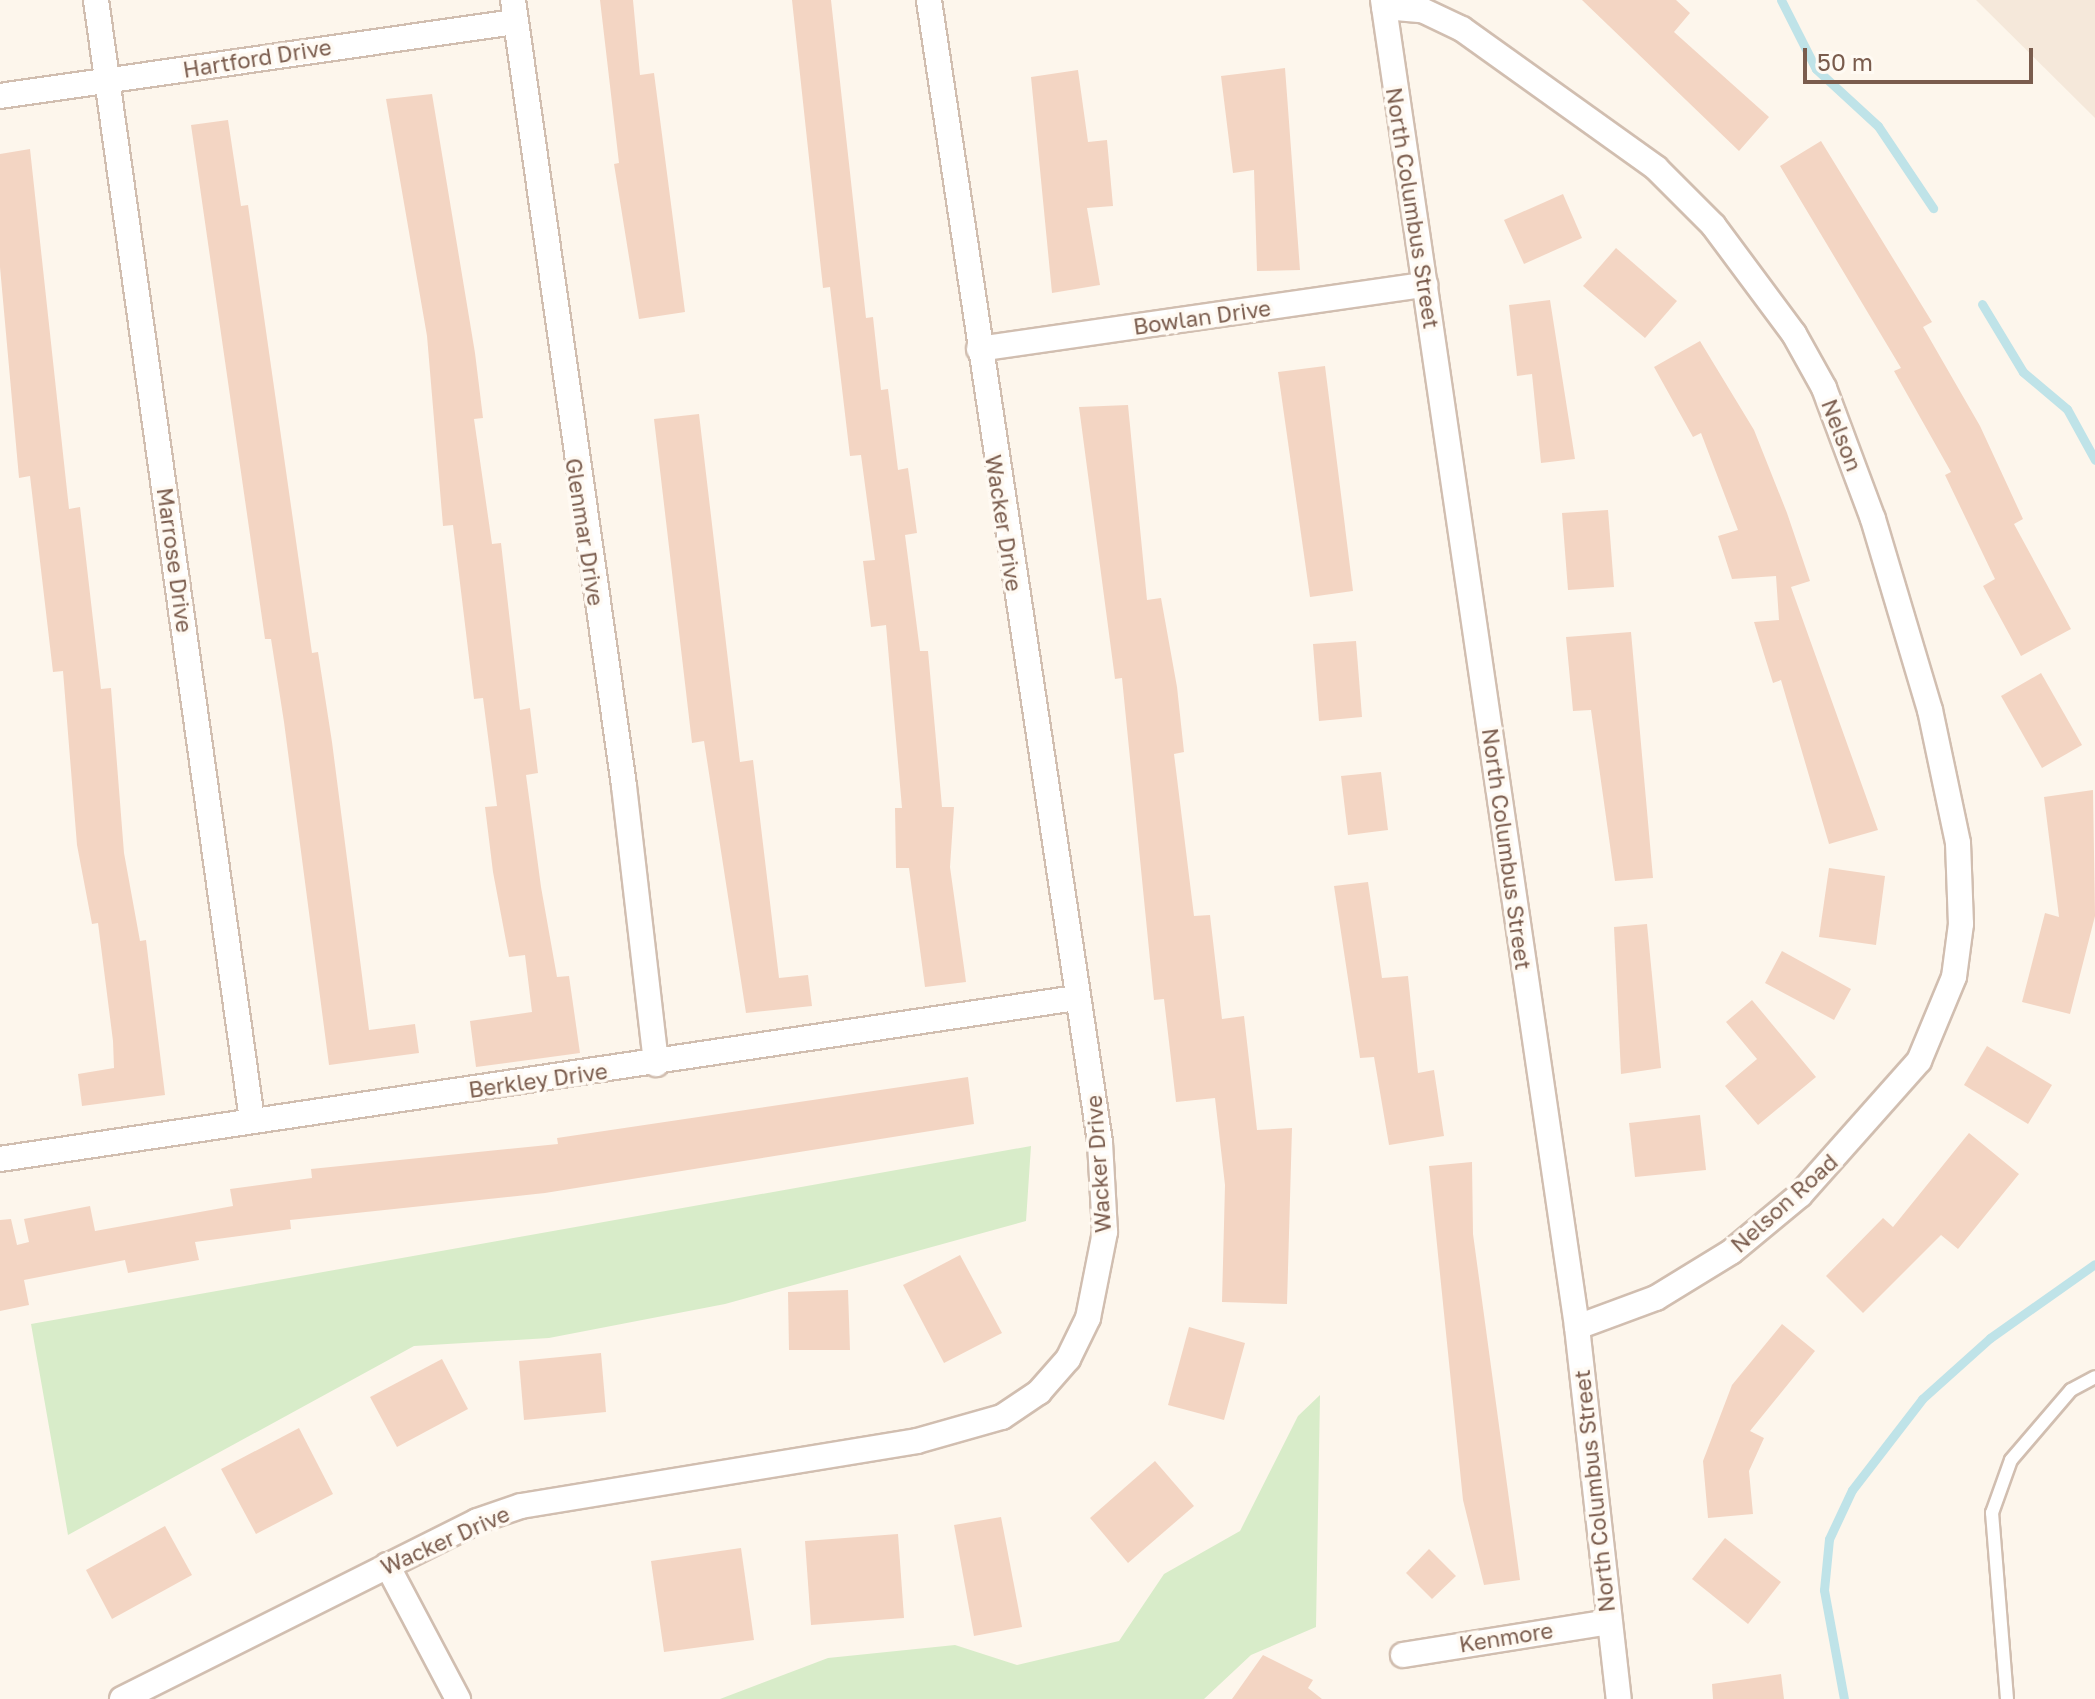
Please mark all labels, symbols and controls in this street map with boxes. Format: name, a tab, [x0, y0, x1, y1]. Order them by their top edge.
scale bar	[1807, 32, 2037, 82]
street label: Hartford Drive	[181, 33, 333, 83]
text: 50 m	[1817, 47, 1873, 76]
street label: North Columbus Street	[1381, 86, 1445, 330]
street label: Bowlan Drive	[1132, 294, 1272, 340]
street label: Nelson	[1816, 395, 1868, 475]
street label: Wacker Drive	[980, 453, 1028, 593]
street label: Glenmar Drive	[560, 456, 610, 608]
street label: Marrose Drive	[152, 486, 198, 634]
street label: North Columbus Street	[1477, 726, 1537, 972]
street label: Berkley Drive	[467, 1057, 609, 1103]
street label: Wacker Drive	[1080, 1094, 1116, 1234]
street label: Nelson Road	[1725, 1148, 1843, 1258]
street label: North Columbus Street	[1568, 1368, 1620, 1614]
street label: Wacker Drive	[377, 1500, 513, 1580]
street label: Kenmore	[1457, 1617, 1555, 1657]

